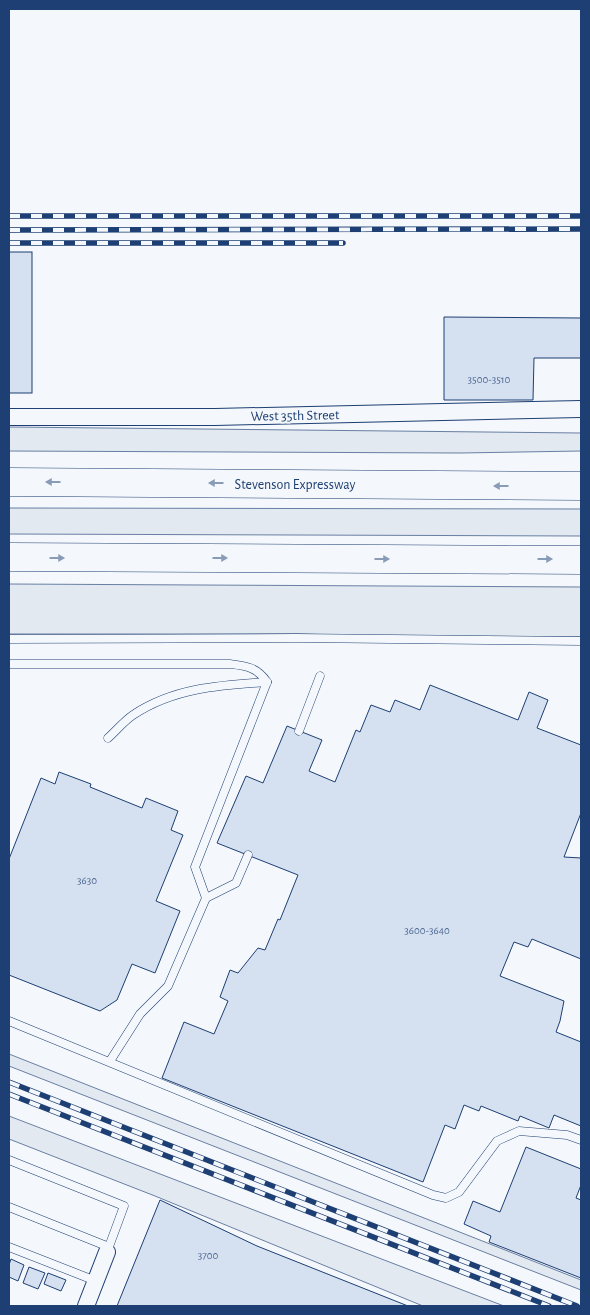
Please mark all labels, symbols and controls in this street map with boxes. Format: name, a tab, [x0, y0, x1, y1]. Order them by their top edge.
house number: 3500-3510	[468, 374, 511, 385]
street label: West 35th Street	[250, 408, 340, 424]
one-way arrow	[45, 478, 61, 486]
street label: Stevenson Expressway	[235, 478, 355, 492]
one-way arrow	[208, 479, 224, 487]
one-way arrow	[493, 481, 509, 489]
one-way arrow	[50, 554, 66, 562]
one-way arrow	[212, 554, 228, 562]
one-way arrow	[375, 555, 391, 563]
one-way arrow	[537, 555, 553, 563]
house number: 3630	[77, 875, 97, 886]
house number: 3600-3640	[404, 925, 450, 936]
house number: 3700	[198, 1250, 219, 1261]

